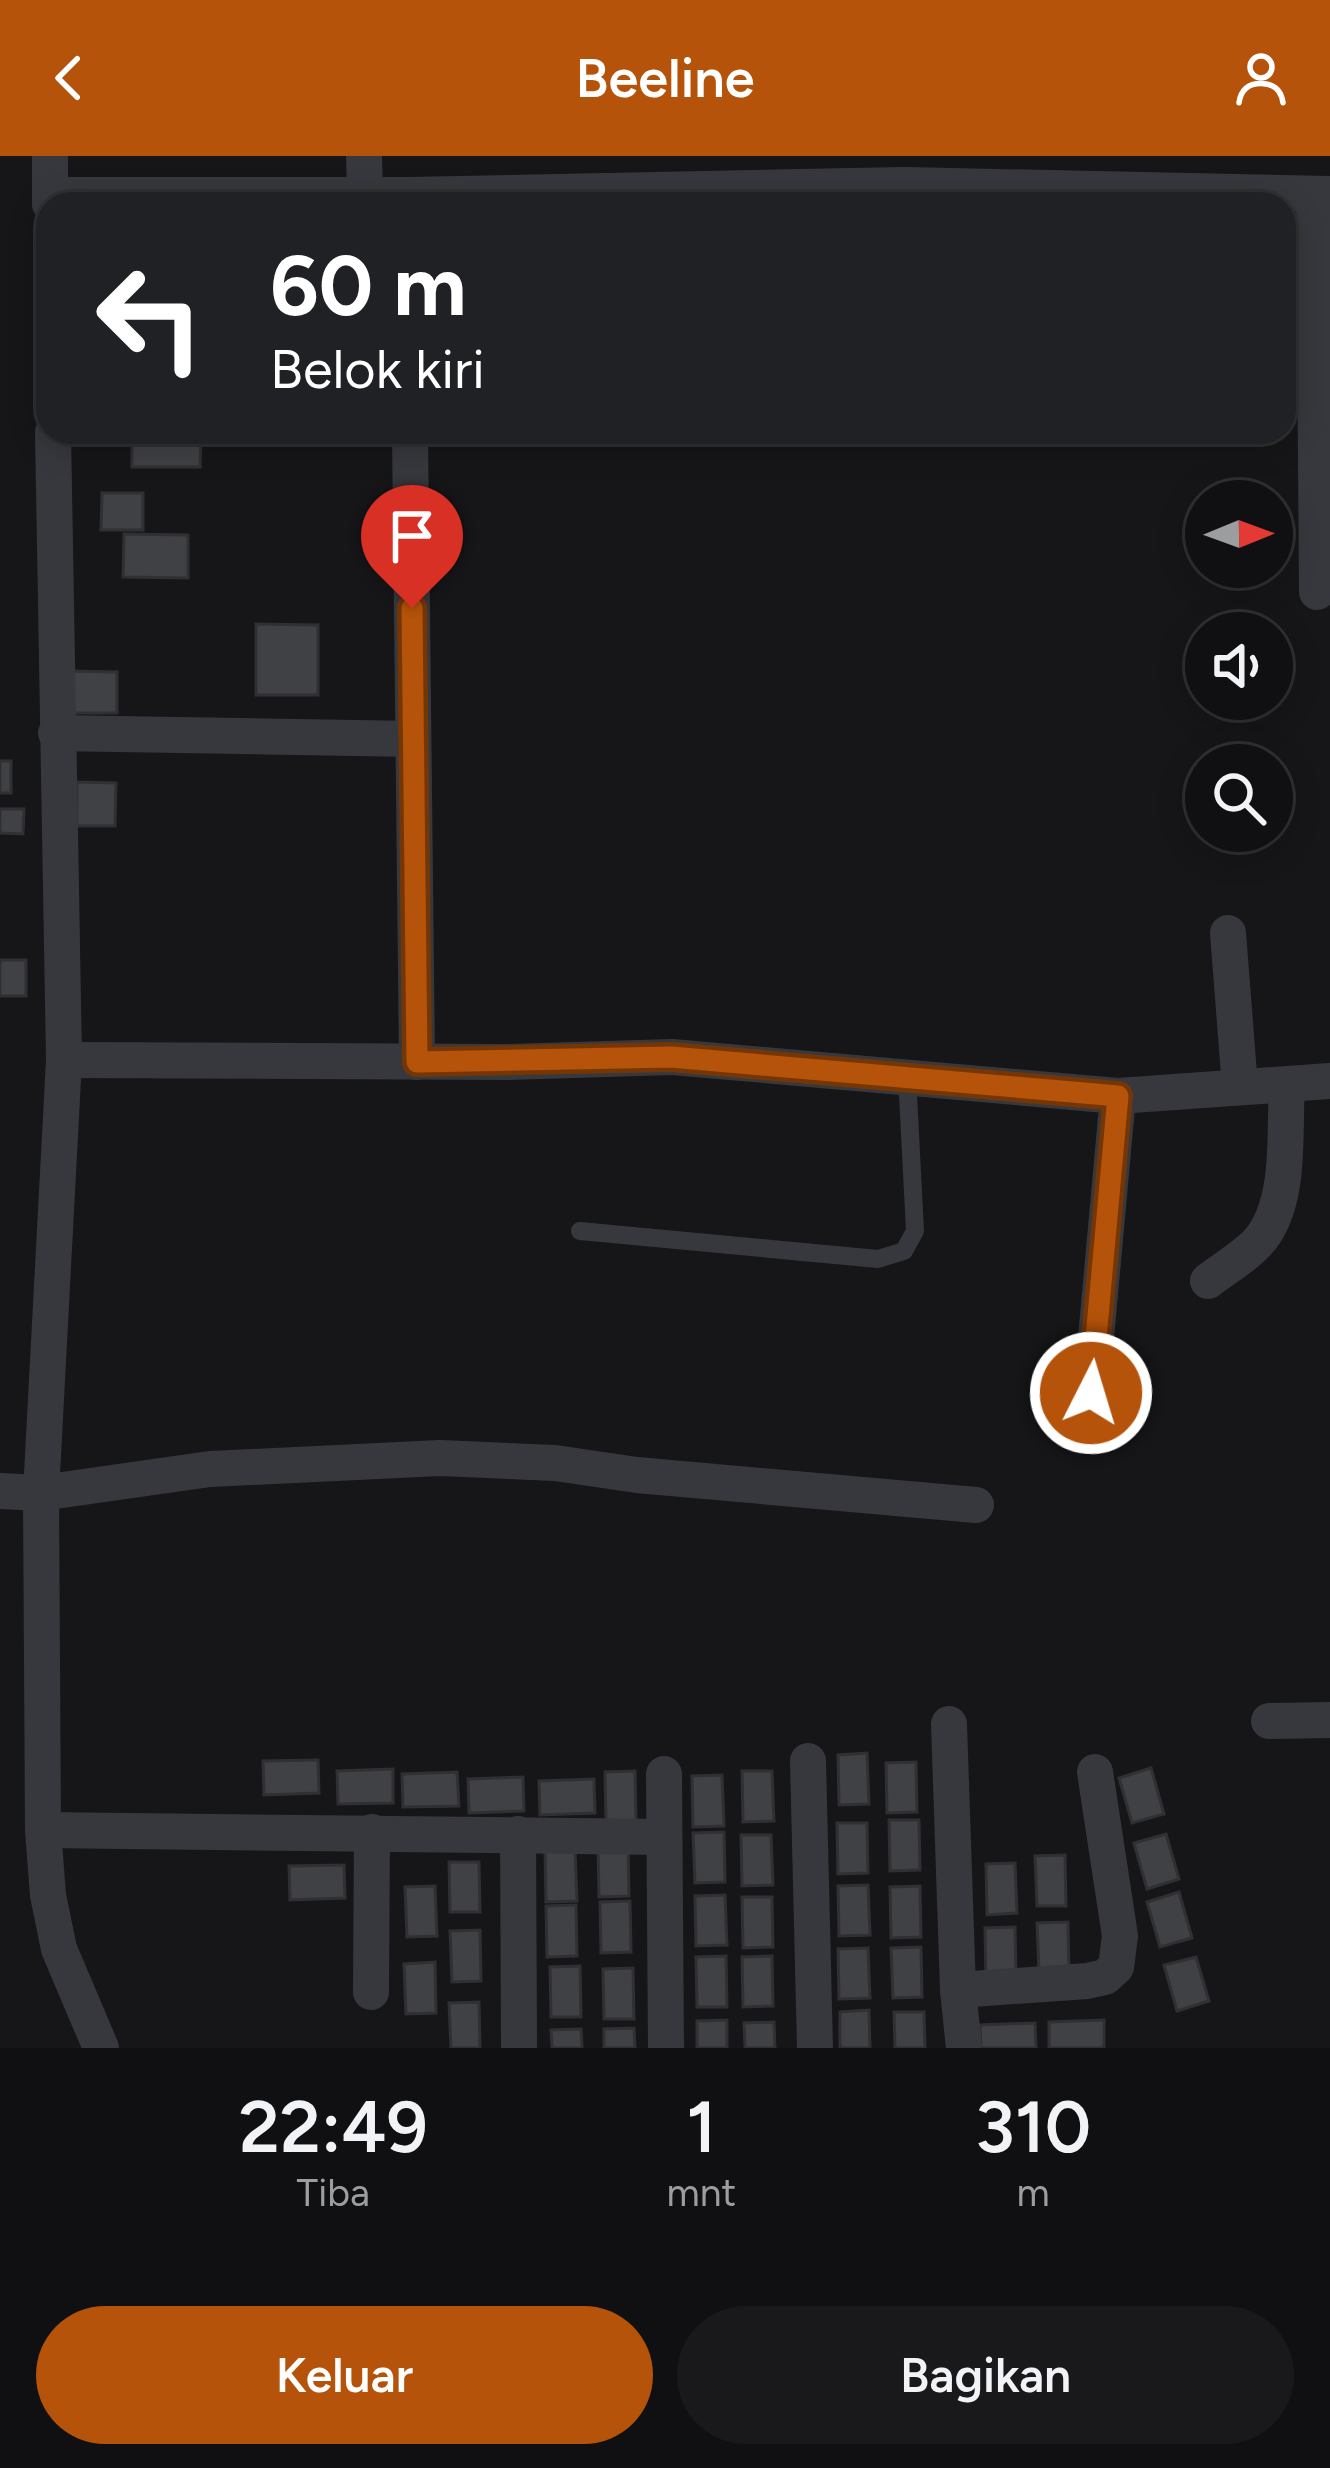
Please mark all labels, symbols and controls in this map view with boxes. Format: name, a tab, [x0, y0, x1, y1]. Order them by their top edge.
icon: back	[36, 45, 102, 111]
icon: person	[1228, 45, 1294, 111]
text: Beeline	[575, 46, 755, 111]
text: 60 m	[270, 235, 466, 336]
icon: left	[72, 240, 228, 396]
text: Belok kiri	[270, 337, 485, 402]
north arrow	[1185, 480, 1293, 588]
map controls	[1185, 480, 1293, 852]
pin	[361, 485, 463, 608]
icon: arrive	[379, 503, 445, 569]
button: sound	[1185, 612, 1293, 720]
button: search	[1185, 744, 1293, 852]
position arrow	[1028, 1330, 1154, 1456]
text: 22:49	[239, 2084, 428, 2170]
text: 1	[686, 2084, 716, 2170]
text: 310	[975, 2084, 1091, 2170]
text: Tiba	[297, 2169, 370, 2216]
text: mnt	[667, 2169, 736, 2216]
text: m	[1017, 2169, 1050, 2216]
button: Keluar	[36, 2306, 653, 2444]
button: Bagikan	[677, 2306, 1294, 2444]

